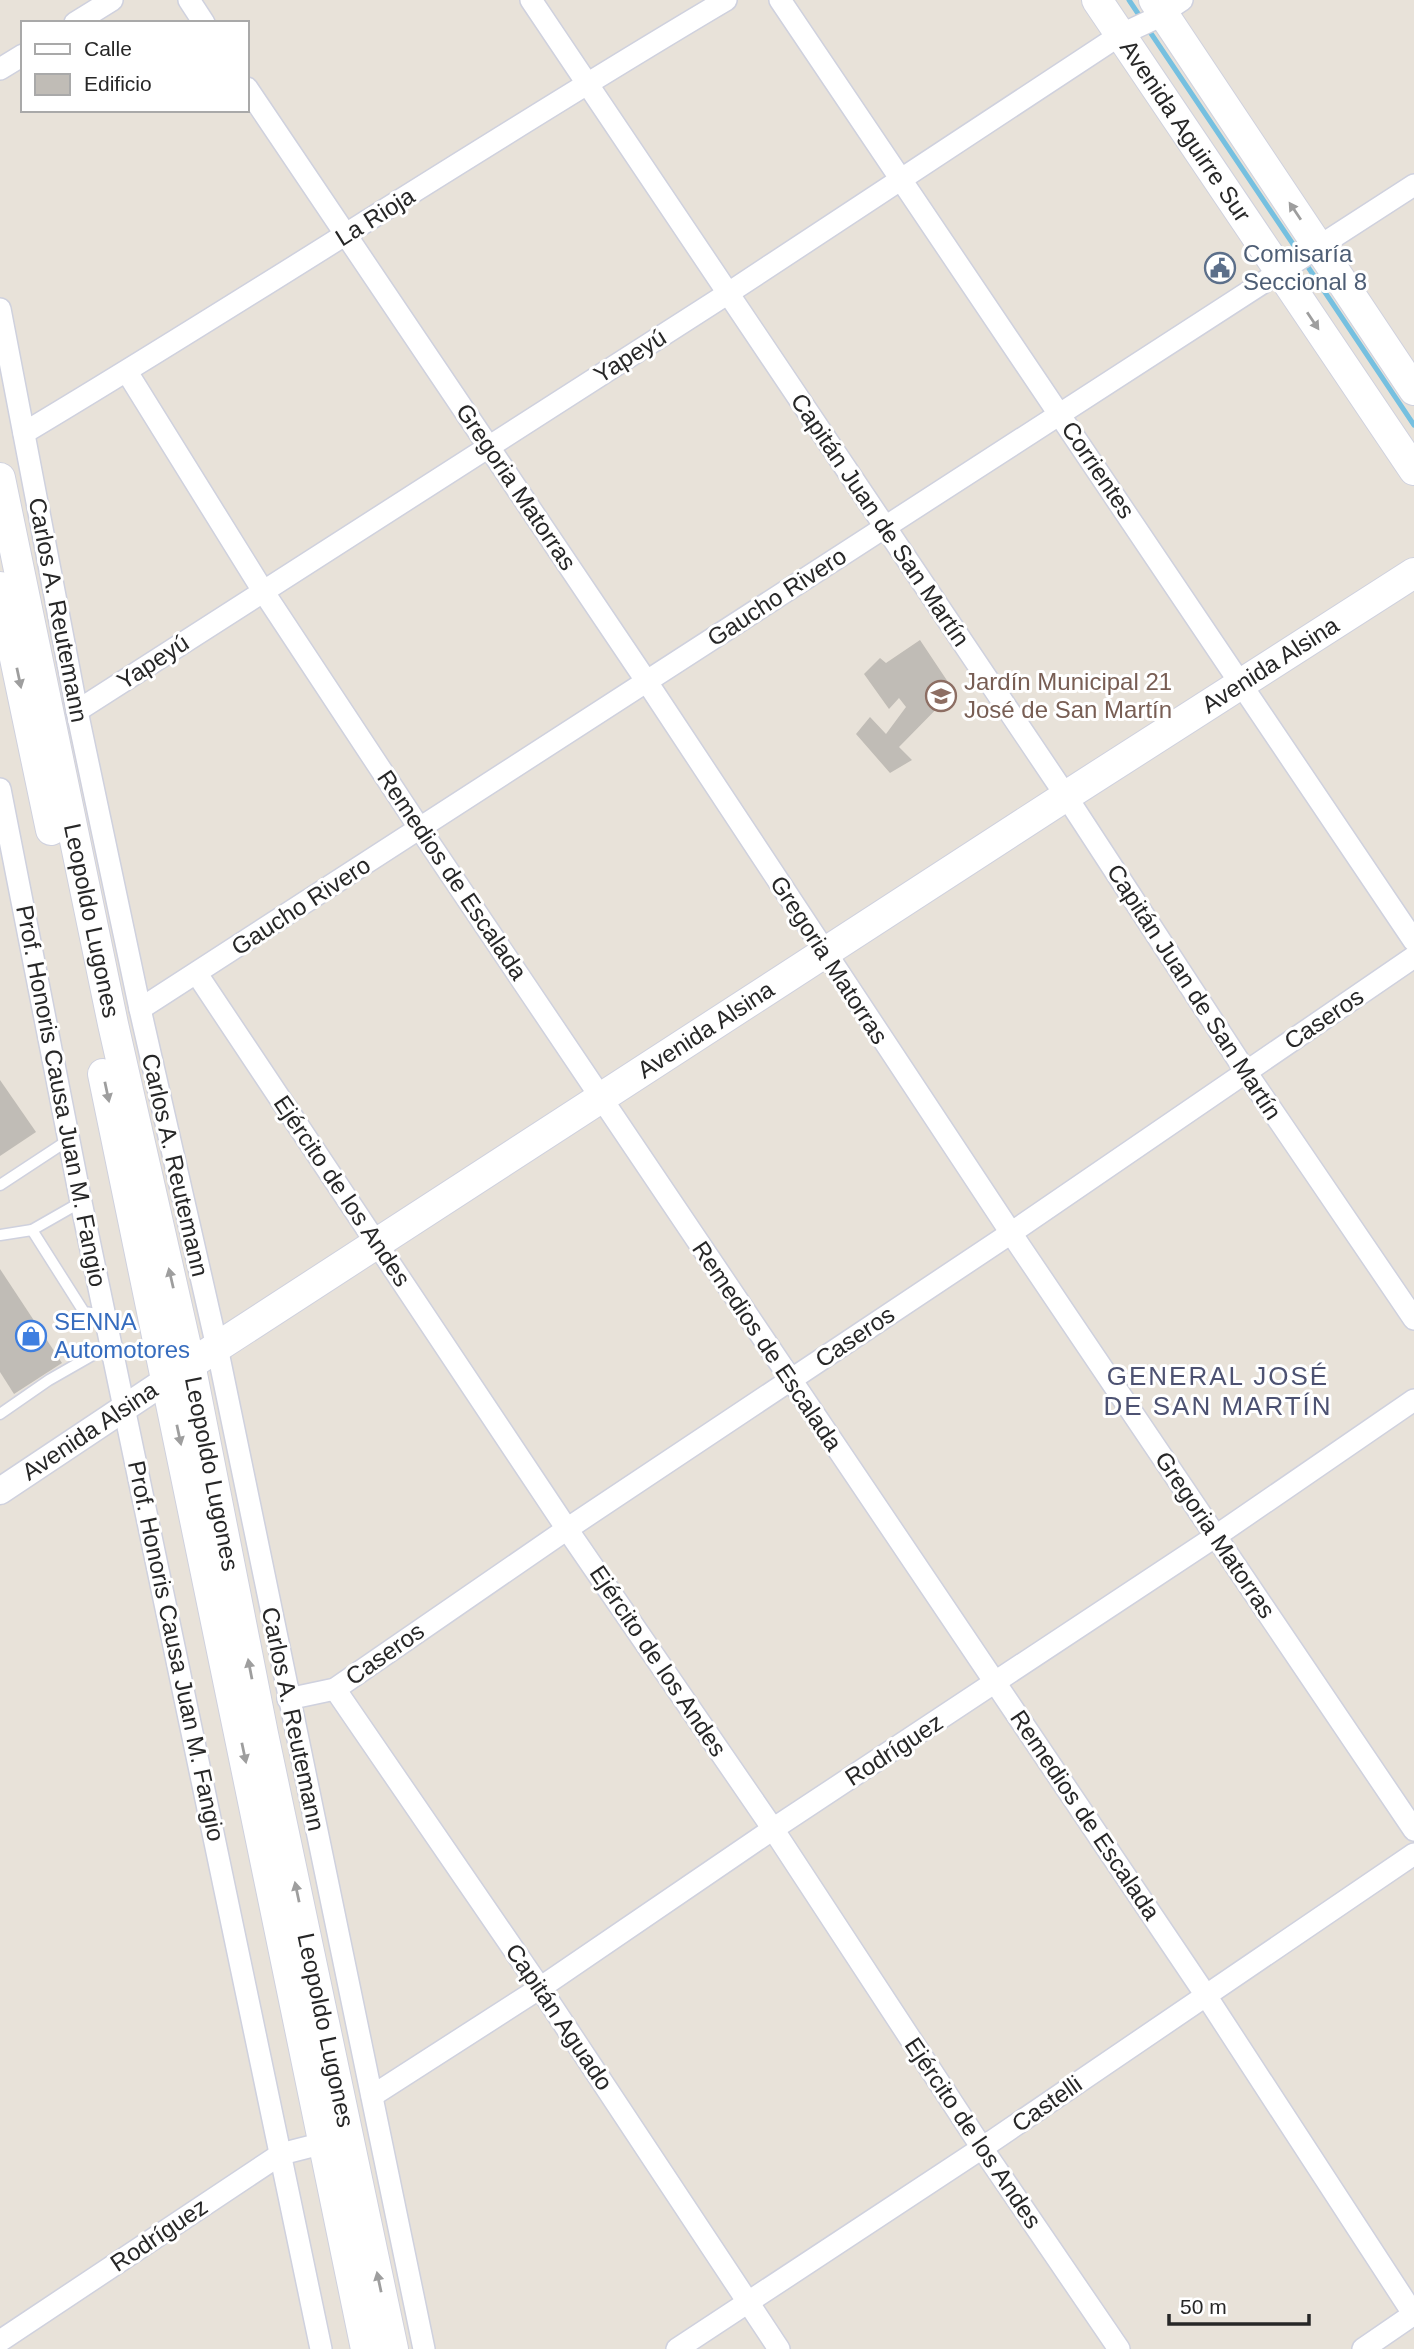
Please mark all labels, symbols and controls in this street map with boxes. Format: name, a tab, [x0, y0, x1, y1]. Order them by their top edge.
legend	[21, 21, 248, 112]
street label: Avenida Aguirre Sur	[1115, 35, 1257, 227]
text: Calle	[84, 37, 132, 60]
text: Edificio	[84, 72, 152, 95]
street label: La Rioja	[330, 181, 420, 251]
one-way arrow	[1288, 201, 1301, 221]
place label: Comisaría Seccional 8	[1243, 240, 1367, 295]
public building icon: Comisaría Seccional 8	[1203, 251, 1237, 285]
one-way arrow	[1306, 311, 1319, 330]
street label: Yapeyú	[589, 323, 671, 388]
street label: Capitán Juan de San Martín	[786, 388, 975, 651]
street label: Gregoria Matorras	[451, 398, 582, 575]
street label: Corrientes	[1056, 416, 1141, 523]
street label: Carlos A. Reutemann	[23, 495, 94, 724]
street label: Gaucho Rivero	[702, 542, 851, 651]
street label: Avenida Alsina	[1197, 611, 1344, 718]
street label: Yapeyú	[112, 629, 193, 695]
one-way arrow	[14, 667, 25, 689]
place label: Jardín Municipal 21 José de San Martín	[964, 668, 1172, 723]
school or university icon: Jardín Municipal 21 José de San Martín	[924, 679, 958, 713]
street label: Remedios de Escalada	[372, 765, 533, 985]
street label: Leopoldo Lugones	[59, 821, 125, 1020]
street label: Gaucho Rivero	[226, 851, 375, 960]
street label: Capitán Juan de San Martín	[1102, 859, 1287, 1124]
street label: Gregoria Matorras	[765, 871, 894, 1049]
street label: Prof. Honoris Causa Juan M. Fangio	[11, 903, 112, 1289]
street label: Avenida Alsina	[632, 975, 779, 1083]
street label: Caseros	[1279, 982, 1368, 1055]
street label: Carlos A. Reutemann	[137, 1051, 214, 1279]
one-way arrow	[102, 1081, 113, 1103]
street label: Ejército de los Andes	[269, 1090, 416, 1291]
street label: Remedios de Escalada	[687, 1236, 848, 1456]
one-way arrow	[165, 1267, 176, 1289]
street label: Caseros	[810, 1300, 899, 1373]
place label: SENNA Automotores	[54, 1308, 190, 1363]
shop icon: SENNA Automotores	[14, 1319, 48, 1353]
district label: GENERAL JOSÉ DE SAN MARTÍN	[1103, 1361, 1333, 1421]
street label: Leopoldo Lugones	[180, 1374, 245, 1573]
street label: Avenida Alsina	[17, 1376, 163, 1485]
one-way arrow	[174, 1424, 185, 1446]
street label: Gregoria Matorras	[1150, 1446, 1281, 1623]
street label: Prof. Honoris Causa Juan M. Fangio	[123, 1458, 230, 1844]
street label: Ejército de los Andes	[585, 1560, 732, 1761]
street label: Carlos A. Reutemann	[257, 1605, 330, 1833]
street label: Caseros	[340, 1617, 429, 1690]
one-way arrow	[245, 1658, 256, 1680]
street label: Remedios de Escalada	[1005, 1705, 1166, 1925]
street label: Rodríguez	[840, 1708, 948, 1791]
one-way arrow	[239, 1742, 250, 1764]
one-way arrow	[291, 1881, 302, 1903]
street label: Leopoldo Lugones	[292, 1931, 360, 2130]
street label: Capitán Aguado	[500, 1938, 618, 2095]
street label: Ejército de los Andes	[900, 2032, 1047, 2233]
street label: Castelli	[1007, 2070, 1087, 2137]
street label: Rodríguez	[105, 2192, 212, 2277]
one-way arrow	[374, 2271, 385, 2293]
scale bar	[1169, 2282, 1309, 2326]
text: 50 m	[1180, 2295, 1227, 2318]

